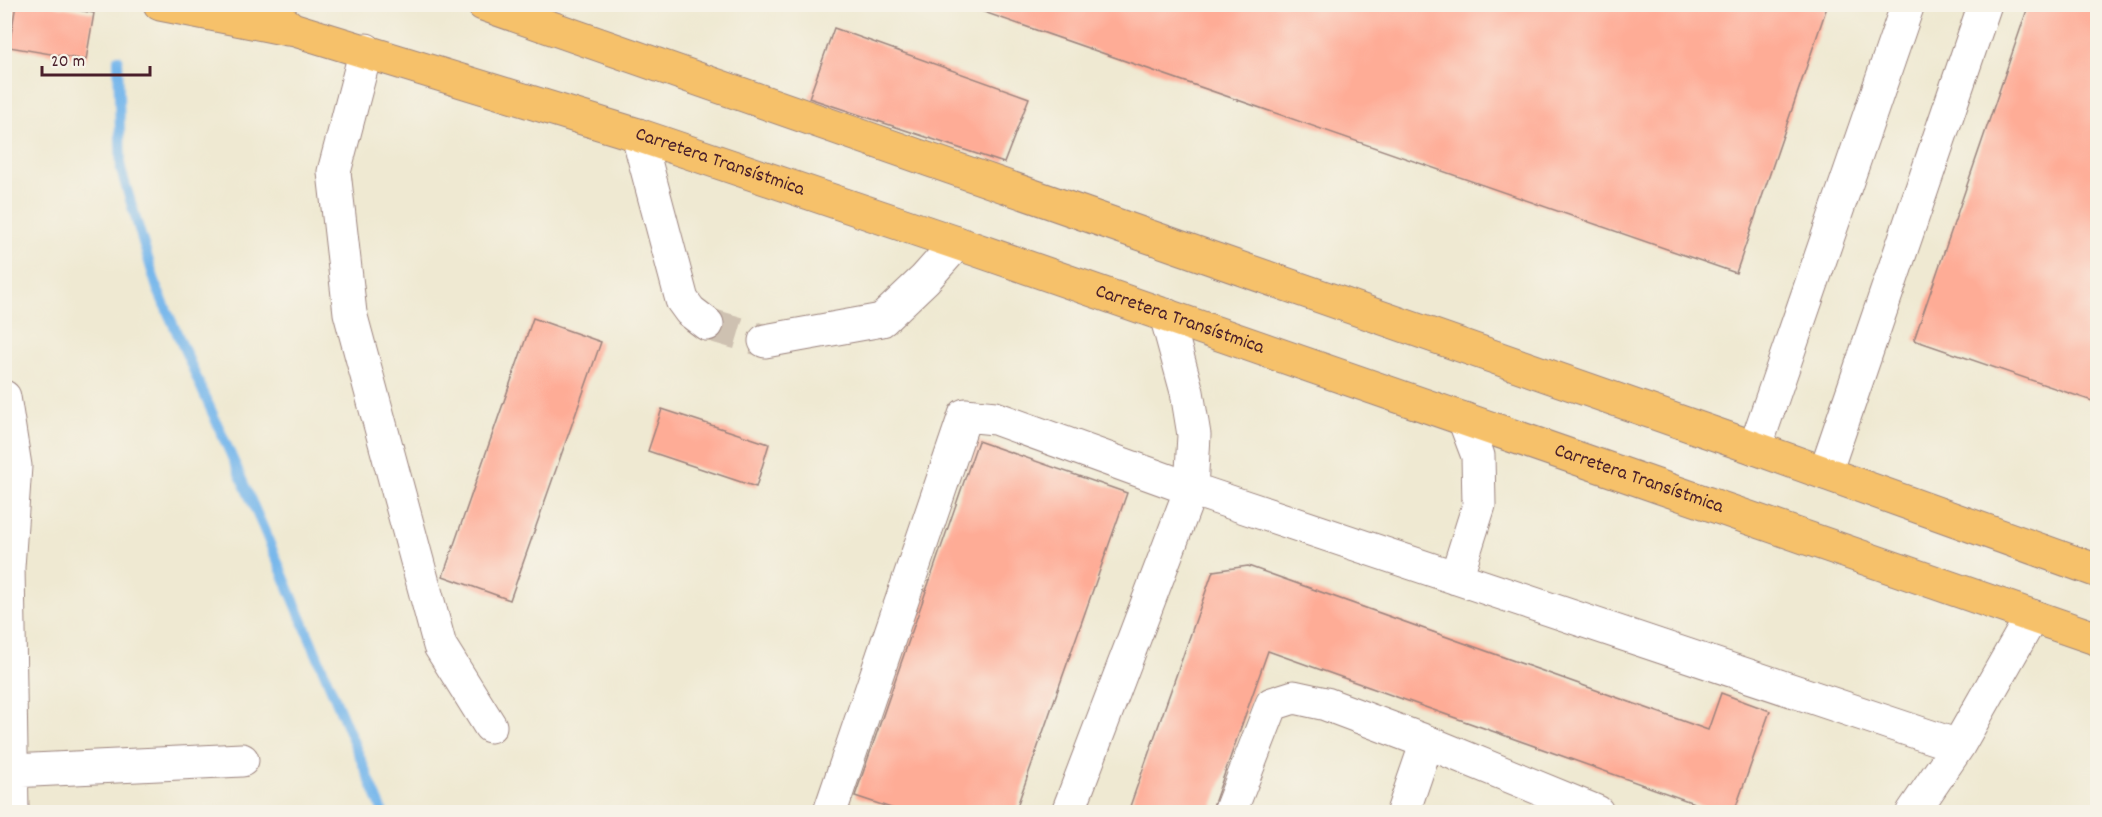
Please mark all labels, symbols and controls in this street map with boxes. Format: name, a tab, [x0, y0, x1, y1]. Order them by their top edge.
scale bar	[42, 39, 150, 77]
text: 20 m	[51, 50, 85, 75]
street label: Carretera Transístmica	[631, 121, 809, 205]
street label: Carretera Transístmica	[1091, 278, 1268, 363]
street label: Carretera Transístmica	[1550, 437, 1728, 522]

